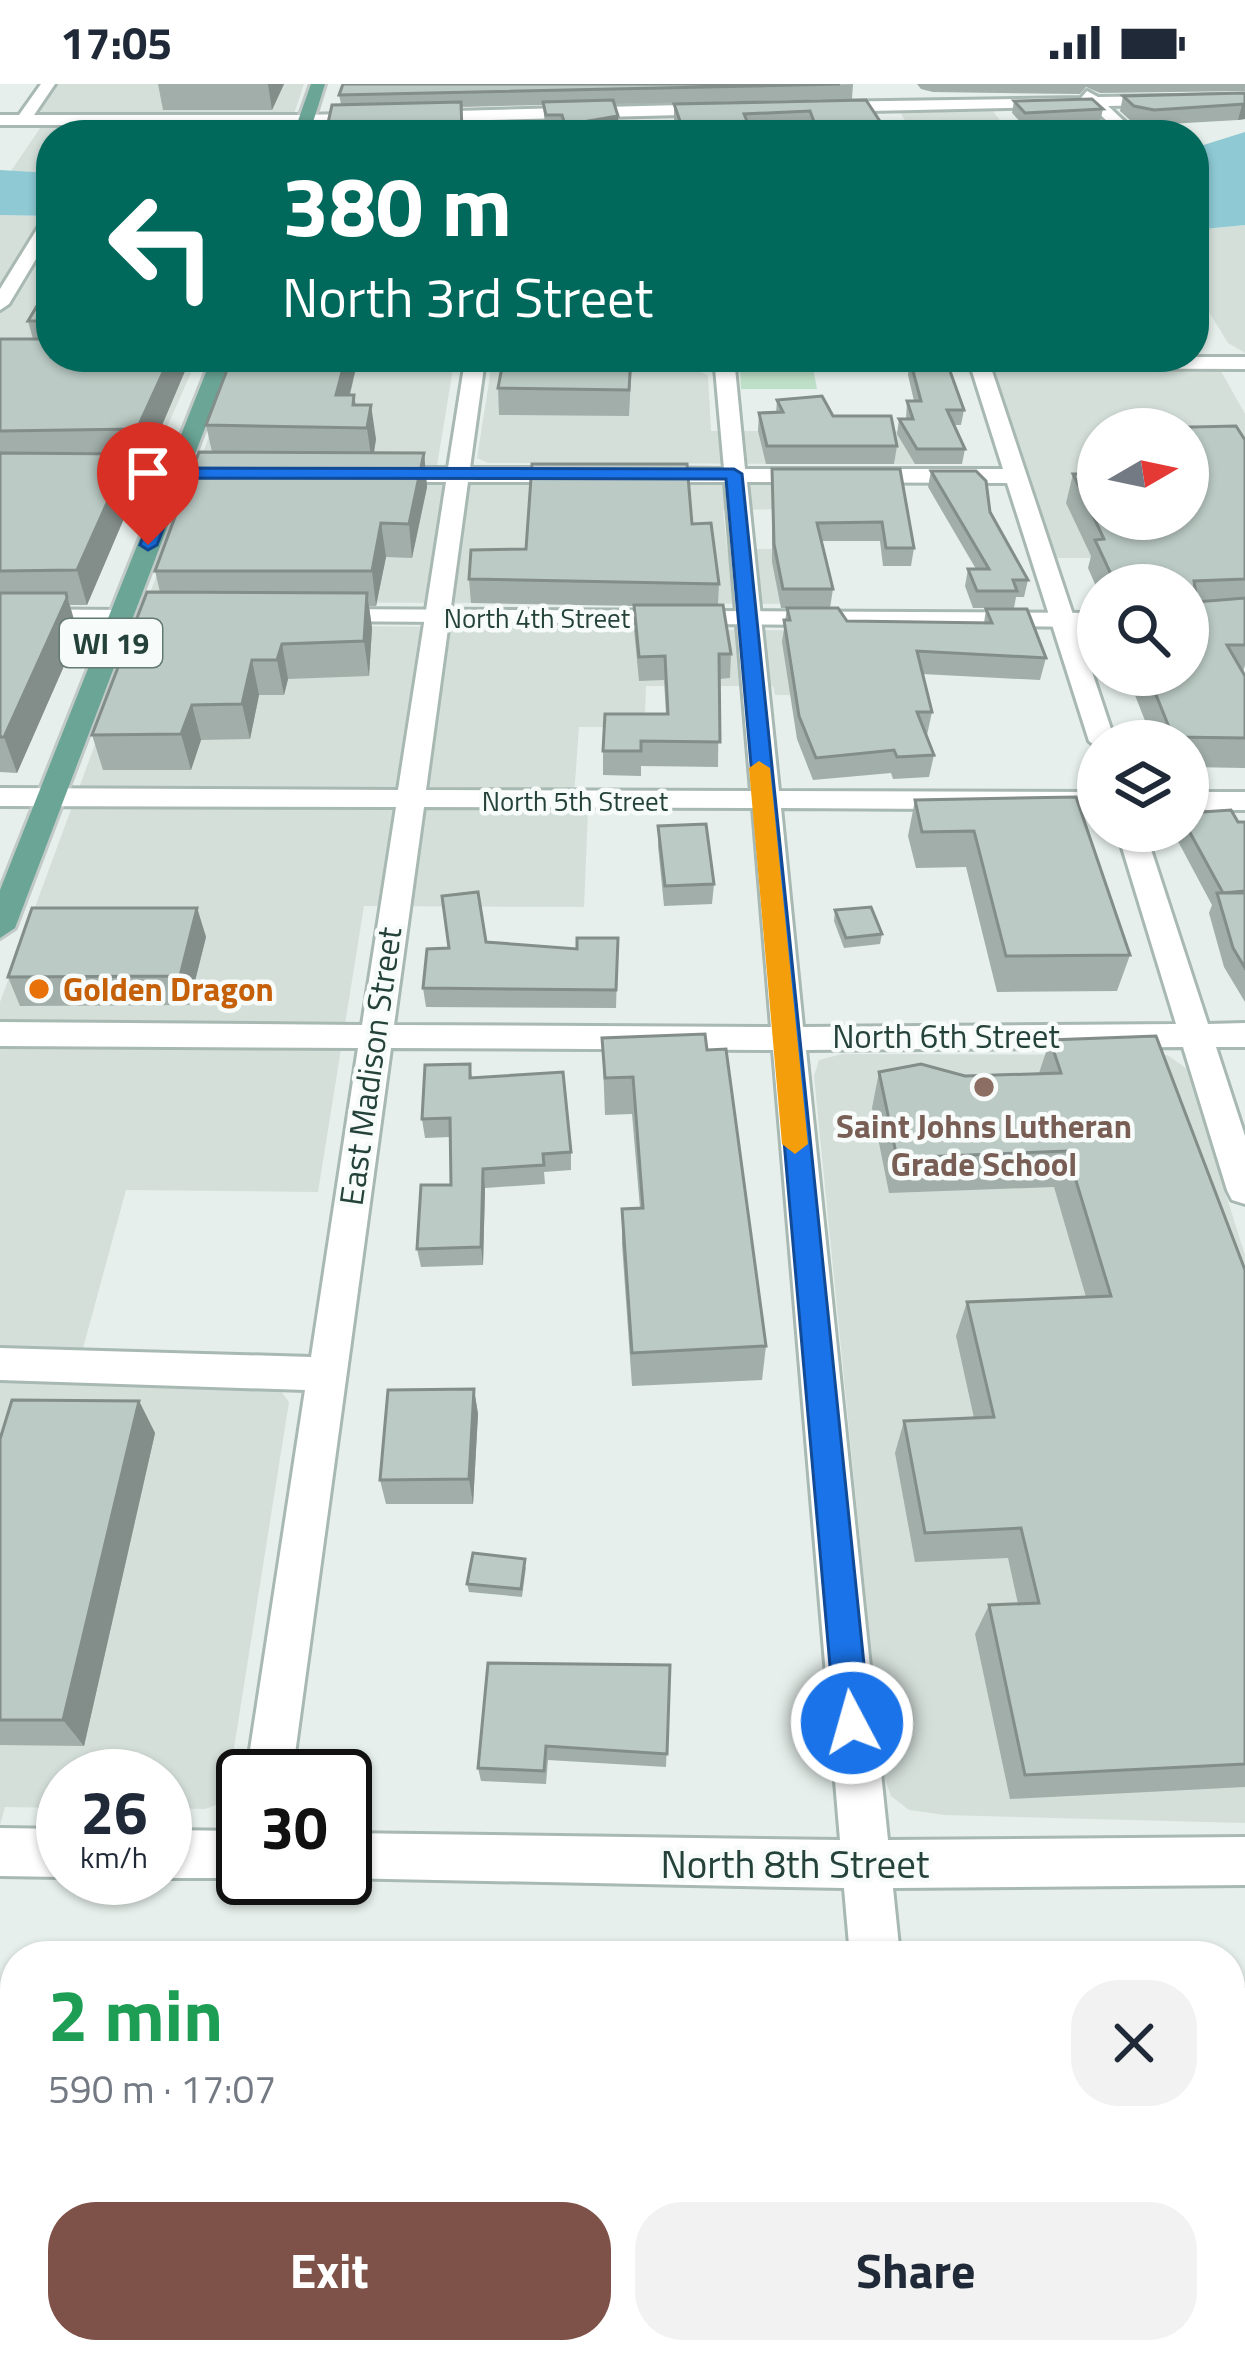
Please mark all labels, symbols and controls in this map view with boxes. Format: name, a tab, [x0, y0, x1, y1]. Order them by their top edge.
text: 17:05	[60, 8, 172, 76]
text: 380 m	[282, 141, 512, 269]
icon: left	[84, 168, 240, 324]
text: North 3rd Street	[282, 256, 653, 338]
north arrow	[1077, 408, 1209, 540]
map controls	[1077, 408, 1209, 852]
pin	[97, 422, 199, 545]
icon: arrive	[115, 440, 181, 506]
button: search	[1077, 564, 1209, 696]
street label: North 4th Street	[444, 597, 631, 638]
road number: WI 19	[60, 619, 162, 667]
button: layers	[1077, 720, 1209, 852]
street label: North 5th Street	[482, 780, 669, 821]
street label: East Madison Street	[326, 923, 414, 1208]
place label: Golden Dragon	[63, 964, 274, 1014]
marker: Golden Dragon	[26, 976, 52, 1002]
street label: North 6th Street	[832, 1011, 1060, 1061]
marker: Saint Johns Lutheran Grade School	[971, 1074, 997, 1100]
place label: Saint Johns Lutheran Grade School	[836, 1101, 1132, 1189]
position arrow	[789, 1660, 915, 1786]
speed limit sign: 30	[216, 1749, 372, 1905]
text: 26	[80, 1766, 148, 1857]
text: km/h	[80, 1834, 148, 1880]
street label: North 8th Street	[660, 1834, 930, 1893]
text: 2 min	[48, 1959, 223, 2069]
button: close	[1071, 1980, 1197, 2106]
text: 590 m · 17:07	[48, 2059, 276, 2118]
button: Exit	[48, 2202, 611, 2340]
button: Share	[635, 2202, 1197, 2340]

